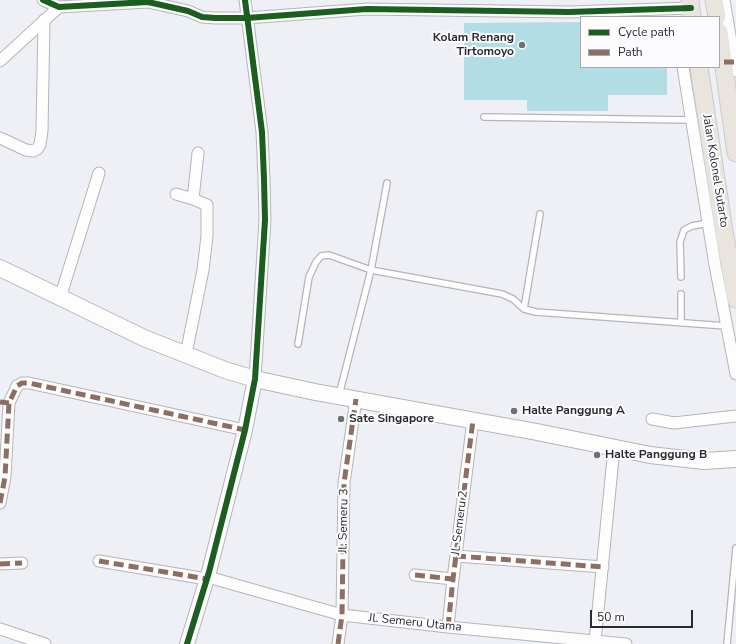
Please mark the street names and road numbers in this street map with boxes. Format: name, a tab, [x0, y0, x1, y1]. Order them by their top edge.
street label: Jalan Kolonel Sutarto	[699, 113, 731, 229]
street label: Jl. Semeru 3	[336, 488, 352, 554]
street label: Jl. Semeru 2	[449, 490, 471, 556]
street label: Jl. Semeru Utama	[368, 611, 462, 635]

